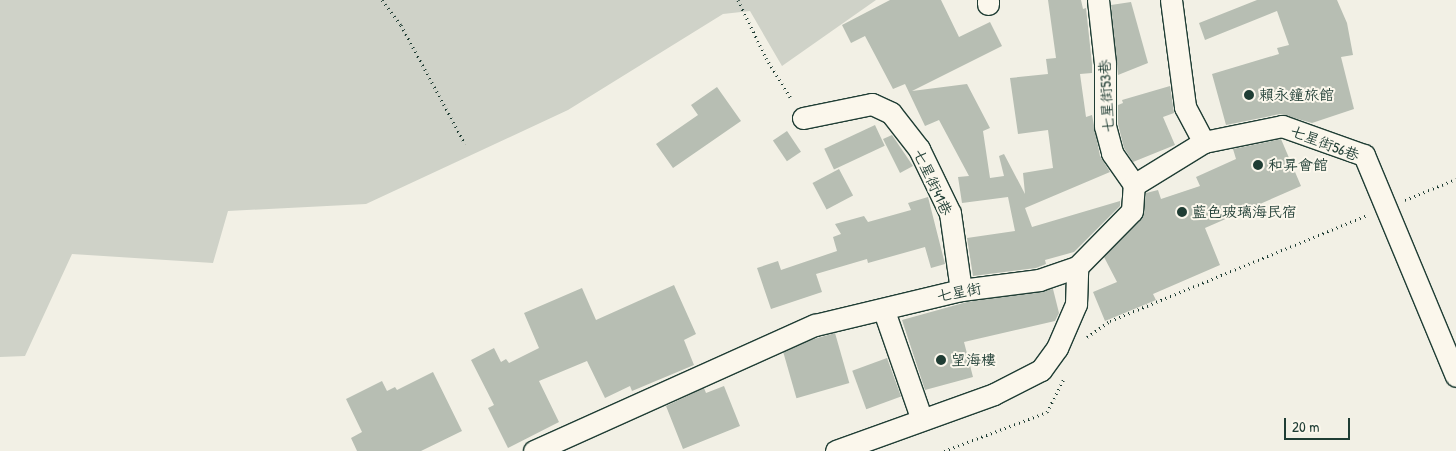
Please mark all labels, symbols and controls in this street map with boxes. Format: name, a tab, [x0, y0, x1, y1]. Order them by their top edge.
street label: 七星街53巷	[1095, 59, 1117, 133]
place label: 賴永鐘旅館	[1259, 86, 1334, 104]
marker: 賴永鐘旅館	[1243, 89, 1255, 101]
street label: 七星街56巷	[1288, 122, 1362, 164]
street label: 七星街41巷	[910, 146, 956, 218]
place label: 和昇會館	[1268, 156, 1328, 174]
marker: 和昇會館	[1252, 159, 1264, 171]
place label: 藍色玻璃海民宿	[1192, 203, 1297, 221]
marker: 藍色玻璃海民宿	[1176, 206, 1188, 218]
street label: 七星街	[935, 279, 983, 305]
place label: 望海樓	[951, 351, 996, 369]
marker: 望海樓	[935, 354, 947, 366]
scale bar	[1286, 408, 1352, 440]
text: 20 m	[1292, 416, 1319, 437]

